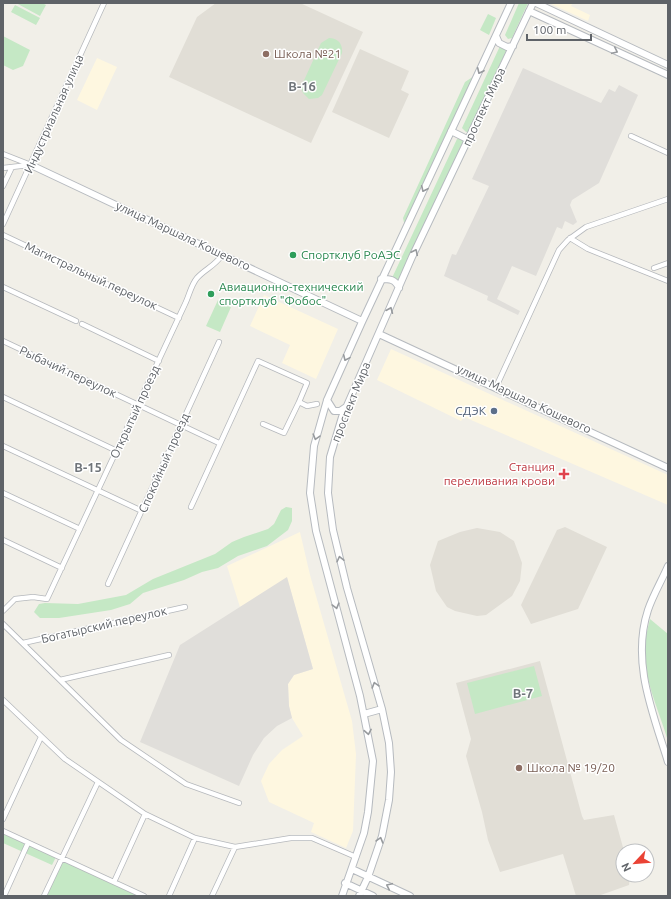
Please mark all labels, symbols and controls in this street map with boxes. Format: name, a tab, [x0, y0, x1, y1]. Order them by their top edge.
scale bar	[527, 16, 591, 42]
text: 100 m	[533, 23, 566, 36]
one-way arrow	[611, 46, 619, 54]
place label: Школа №21	[274, 47, 341, 60]
marker: Школа №21	[261, 49, 271, 59]
street label: Индустриальная улица	[21, 52, 86, 175]
street label: проспект Мира	[460, 66, 507, 148]
one-way arrow	[477, 67, 485, 75]
district label: В-16	[288, 79, 316, 93]
one-way arrow	[421, 184, 429, 192]
street label: улица Маршала Кошевого	[114, 199, 253, 273]
street label: Магистральный переулок	[23, 239, 160, 312]
place label: Спортклуб РоАЭС	[301, 248, 401, 261]
one-way arrow	[410, 249, 418, 257]
marker: Спортклуб РоАЭС	[288, 250, 298, 260]
place label: Авиационно-технический спортклуб "Фобос"	[219, 280, 363, 307]
marker: Авиационно-технический спортклуб "Фобос"	[206, 289, 216, 299]
one-way arrow	[385, 307, 393, 314]
street label: Рыбачий переулок	[18, 343, 119, 400]
one-way arrow	[343, 353, 351, 361]
street label: проспект Мира	[329, 360, 372, 444]
street label: улица Маршала Кошевого	[455, 362, 594, 436]
street label: Открытый проезд	[107, 363, 162, 460]
place label: СДЭК	[455, 404, 487, 417]
marker: СДЭК	[489, 406, 499, 416]
street label: Спокойный проезд	[136, 411, 191, 515]
one-way arrow	[313, 434, 321, 441]
district label: В-15	[74, 460, 102, 474]
place label: Станция переливания крови	[444, 460, 555, 487]
marker: Станция переливания крови	[558, 468, 570, 480]
one-way arrow	[336, 556, 345, 563]
one-way arrow	[331, 602, 340, 609]
street label: Богатырский переулок	[40, 604, 168, 645]
one-way arrow	[371, 681, 380, 688]
district label: В-7	[513, 686, 533, 700]
one-way arrow	[363, 729, 371, 735]
place label: Школа № 19/20	[527, 761, 615, 774]
marker: Школа № 19/20	[514, 763, 524, 773]
one-way arrow	[375, 836, 384, 843]
north arrow	[615, 843, 655, 883]
text: N	[619, 861, 633, 874]
one-way arrow	[386, 883, 393, 891]

